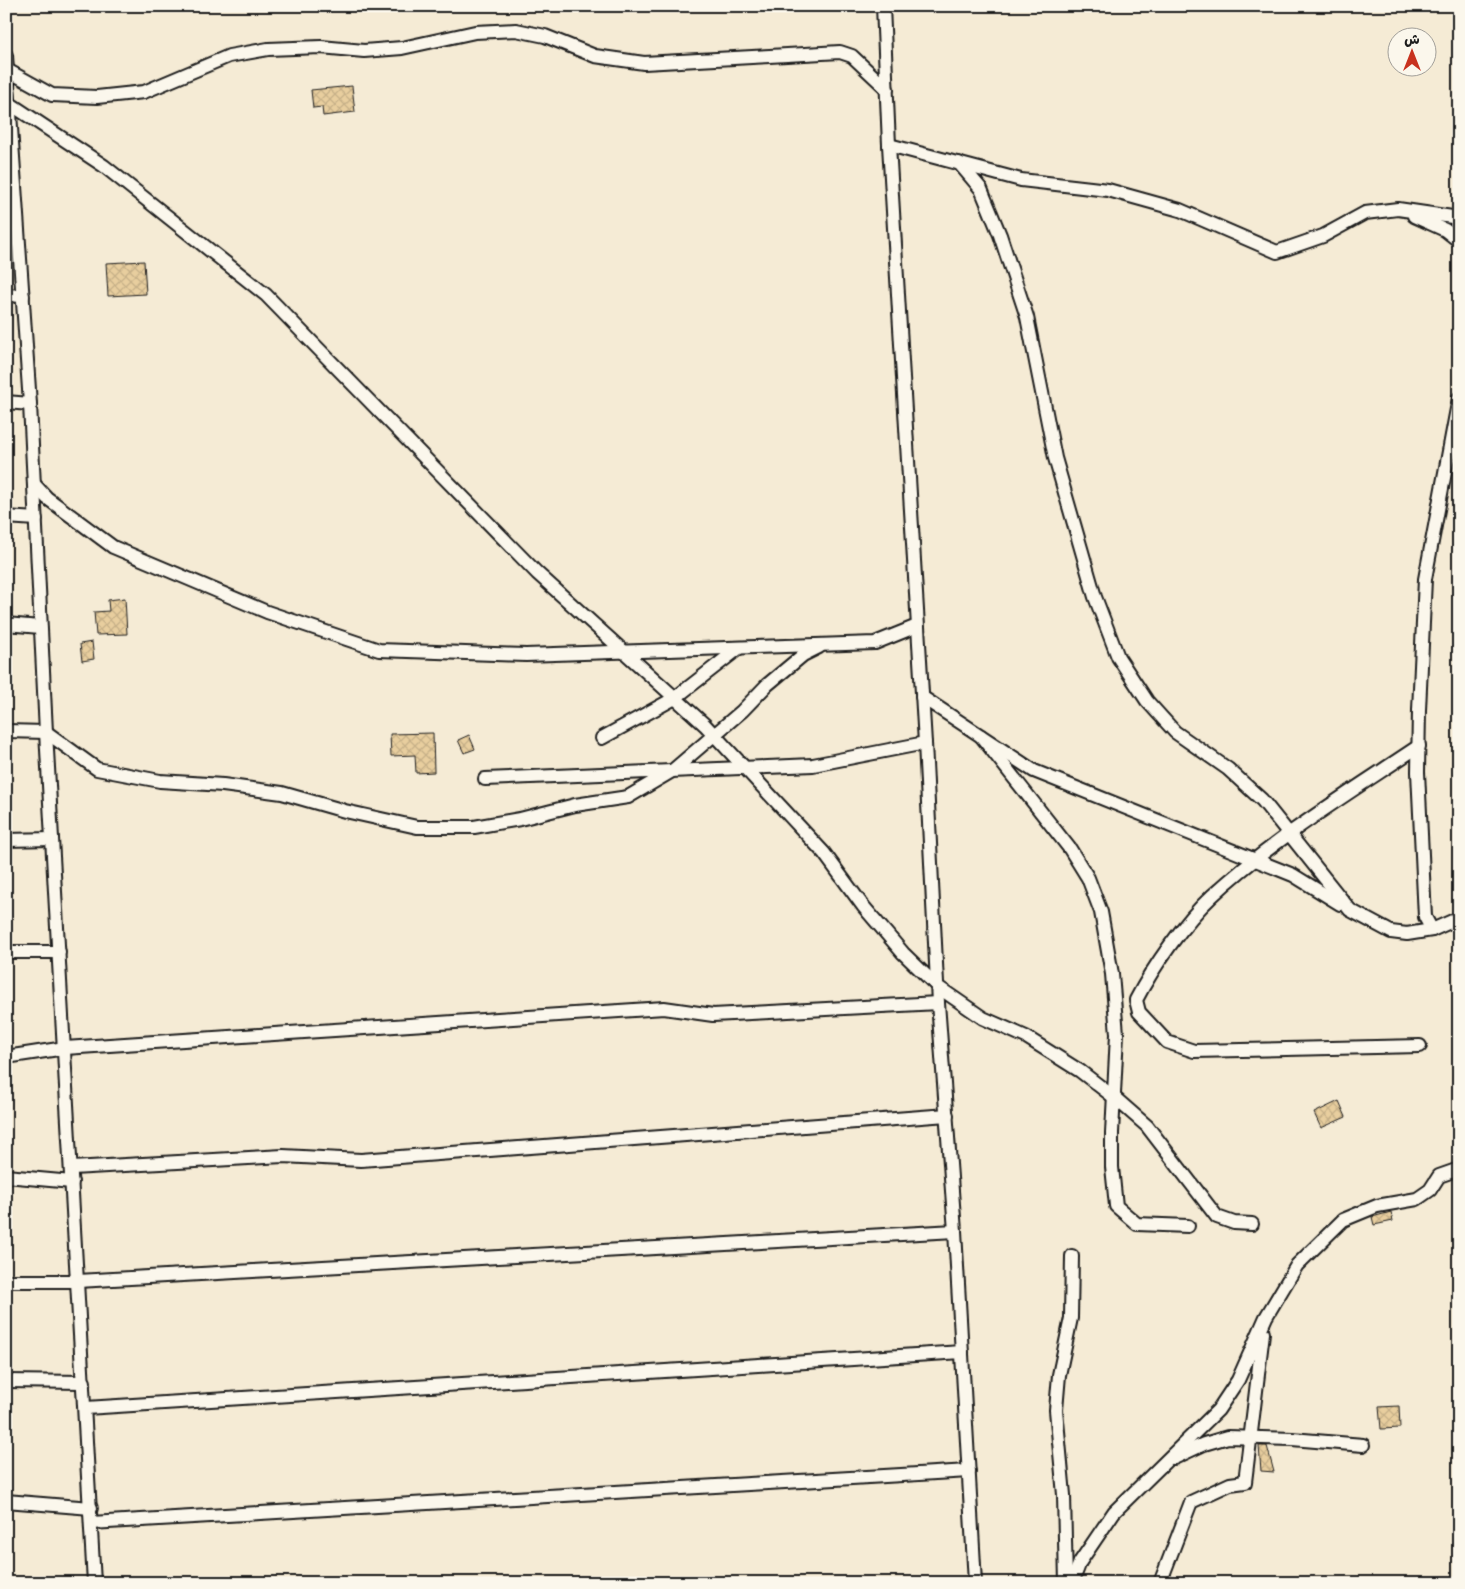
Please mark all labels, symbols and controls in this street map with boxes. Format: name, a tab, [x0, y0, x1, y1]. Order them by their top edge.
north arrow	[1388, 28, 1438, 78]
text: ش	[1404, 31, 1420, 49]

